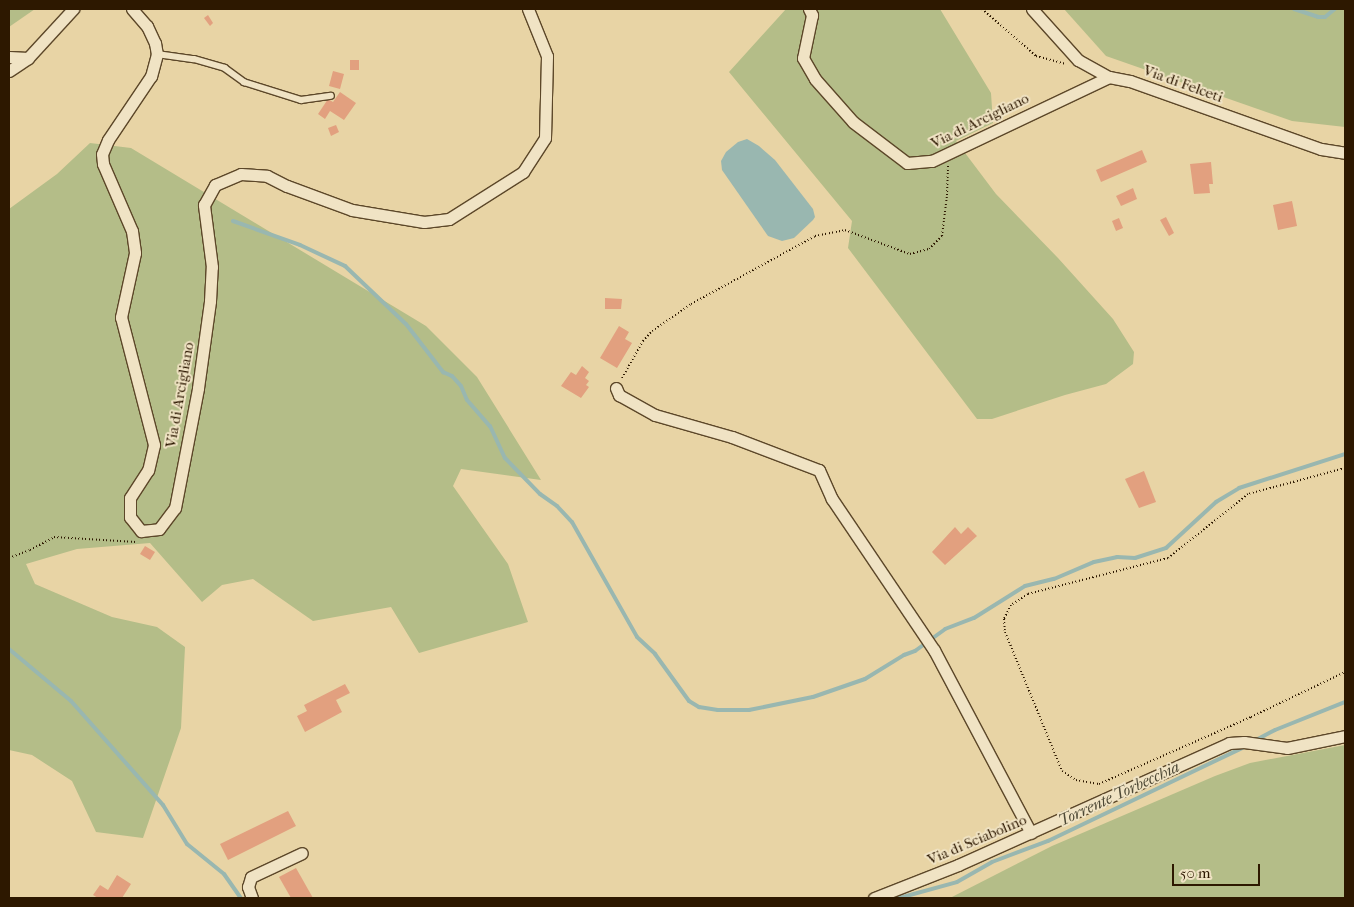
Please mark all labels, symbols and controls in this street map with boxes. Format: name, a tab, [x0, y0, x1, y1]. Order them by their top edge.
street label: Via di Felceti	[1141, 61, 1225, 107]
street label: Via di Arcigliano	[928, 89, 1032, 153]
street label: Via di Arcigliano	[162, 341, 198, 449]
water label: Torrente Torbecchia	[1055, 758, 1183, 830]
street label: Via di Sciabolino	[925, 811, 1029, 869]
scale bar	[1174, 854, 1262, 886]
text: 50 m	[1180, 864, 1210, 882]

